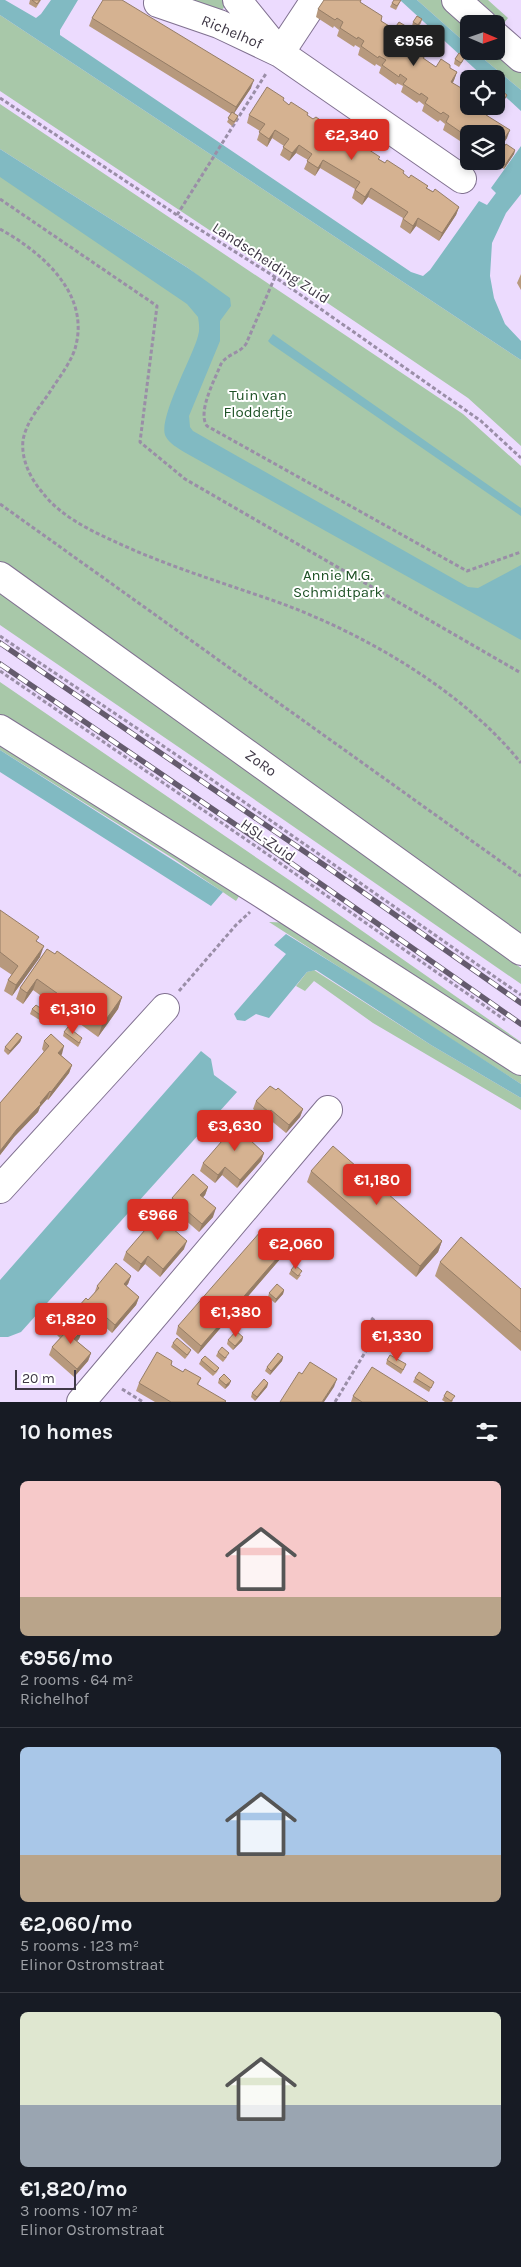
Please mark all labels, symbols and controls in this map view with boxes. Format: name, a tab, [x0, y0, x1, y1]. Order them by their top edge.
street label: Richelhof	[199, 11, 266, 53]
north arrow	[460, 15, 505, 60]
map controls	[460, 15, 505, 170]
pin: €956	[384, 24, 444, 67]
text: €956	[395, 31, 433, 50]
button: locate	[460, 70, 505, 115]
pin: €2,340	[311, 119, 393, 161]
text: €2,340	[325, 125, 379, 144]
button: layers	[460, 125, 505, 170]
street label: Landscheiding Zuid	[209, 218, 333, 308]
park label: Tuin van Floddertje	[223, 386, 293, 421]
park label: Annie M.G. Schmidtpark	[293, 566, 383, 601]
street label: ZoRo	[242, 746, 280, 780]
street label: HSL-Zuid	[237, 815, 299, 865]
pin: €1,310	[32, 992, 114, 1035]
text: €1,310	[50, 999, 96, 1018]
pin: €3,630	[194, 1110, 276, 1152]
text: €3,630	[208, 1116, 262, 1135]
pin: €1,180	[336, 1164, 418, 1206]
text: €1,180	[354, 1170, 400, 1189]
pin: €966	[128, 1198, 188, 1241]
text: €966	[138, 1205, 178, 1224]
pin: €2,060	[255, 1228, 337, 1270]
text: €2,060	[269, 1234, 323, 1253]
pin: €1,380	[195, 1296, 277, 1338]
pin: €1,820	[30, 1302, 112, 1345]
text: €1,380	[211, 1302, 261, 1321]
text: €1,820	[46, 1309, 96, 1328]
pin: €1,330	[356, 1320, 438, 1362]
text: €1,330	[372, 1326, 422, 1345]
scale bar	[15, 1367, 76, 1390]
text: 20 m	[22, 1370, 55, 1387]
icon: filters	[473, 1418, 501, 1446]
text: 10 homes	[20, 1420, 113, 1444]
icon: home	[216, 1514, 306, 1604]
text: €956/mo	[20, 1646, 113, 1670]
text: 2 rooms · 64 m²	[20, 1670, 133, 1689]
text: Richelhof	[20, 1689, 89, 1708]
icon: home	[216, 1779, 306, 1869]
text: €2,060/mo	[20, 1912, 132, 1936]
text: 5 rooms · 123 m²	[20, 1936, 139, 1955]
text: Elinor Ostromstraat	[20, 1955, 164, 1974]
icon: home	[216, 2044, 306, 2134]
text: €1,820/mo	[20, 2177, 127, 2201]
text: 3 rooms · 107 m²	[20, 2201, 138, 2220]
text: Elinor Ostromstraat	[20, 2220, 164, 2239]

